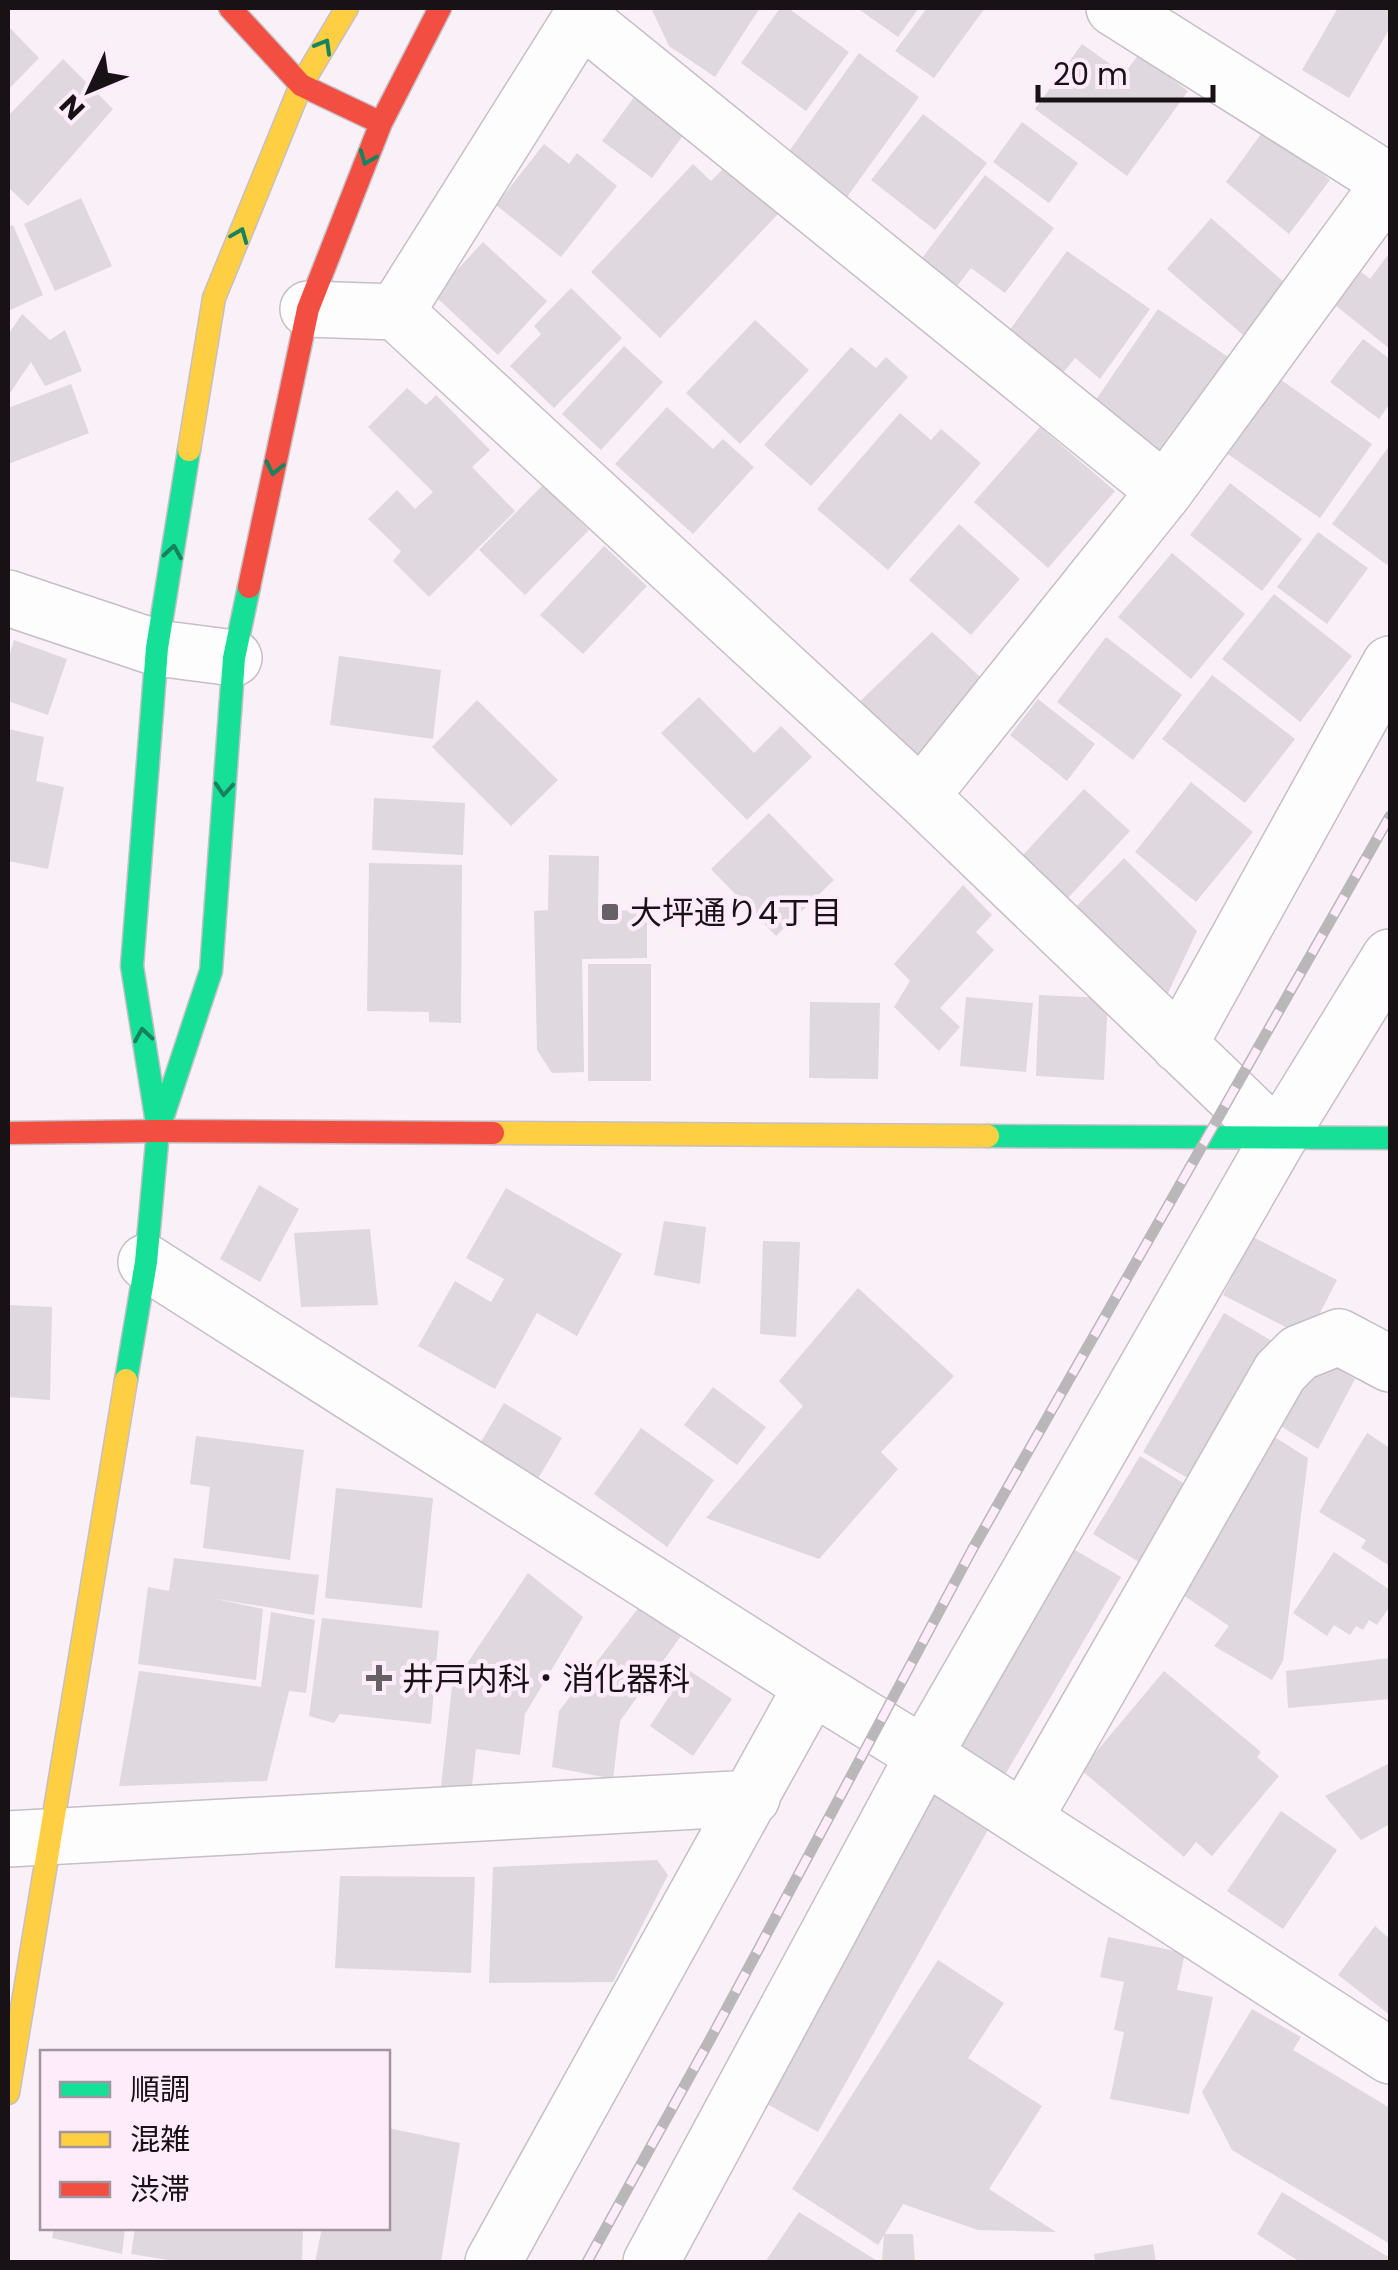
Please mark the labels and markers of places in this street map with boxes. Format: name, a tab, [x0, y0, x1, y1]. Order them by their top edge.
place label: 大坪通り4丁目	[630, 890, 842, 935]
marker: 大坪通り4丁目	[599, 901, 621, 923]
place label: 井戸内科・消化器科	[402, 1656, 690, 1701]
marker: 井戸内科・消化器科	[366, 1665, 392, 1691]

